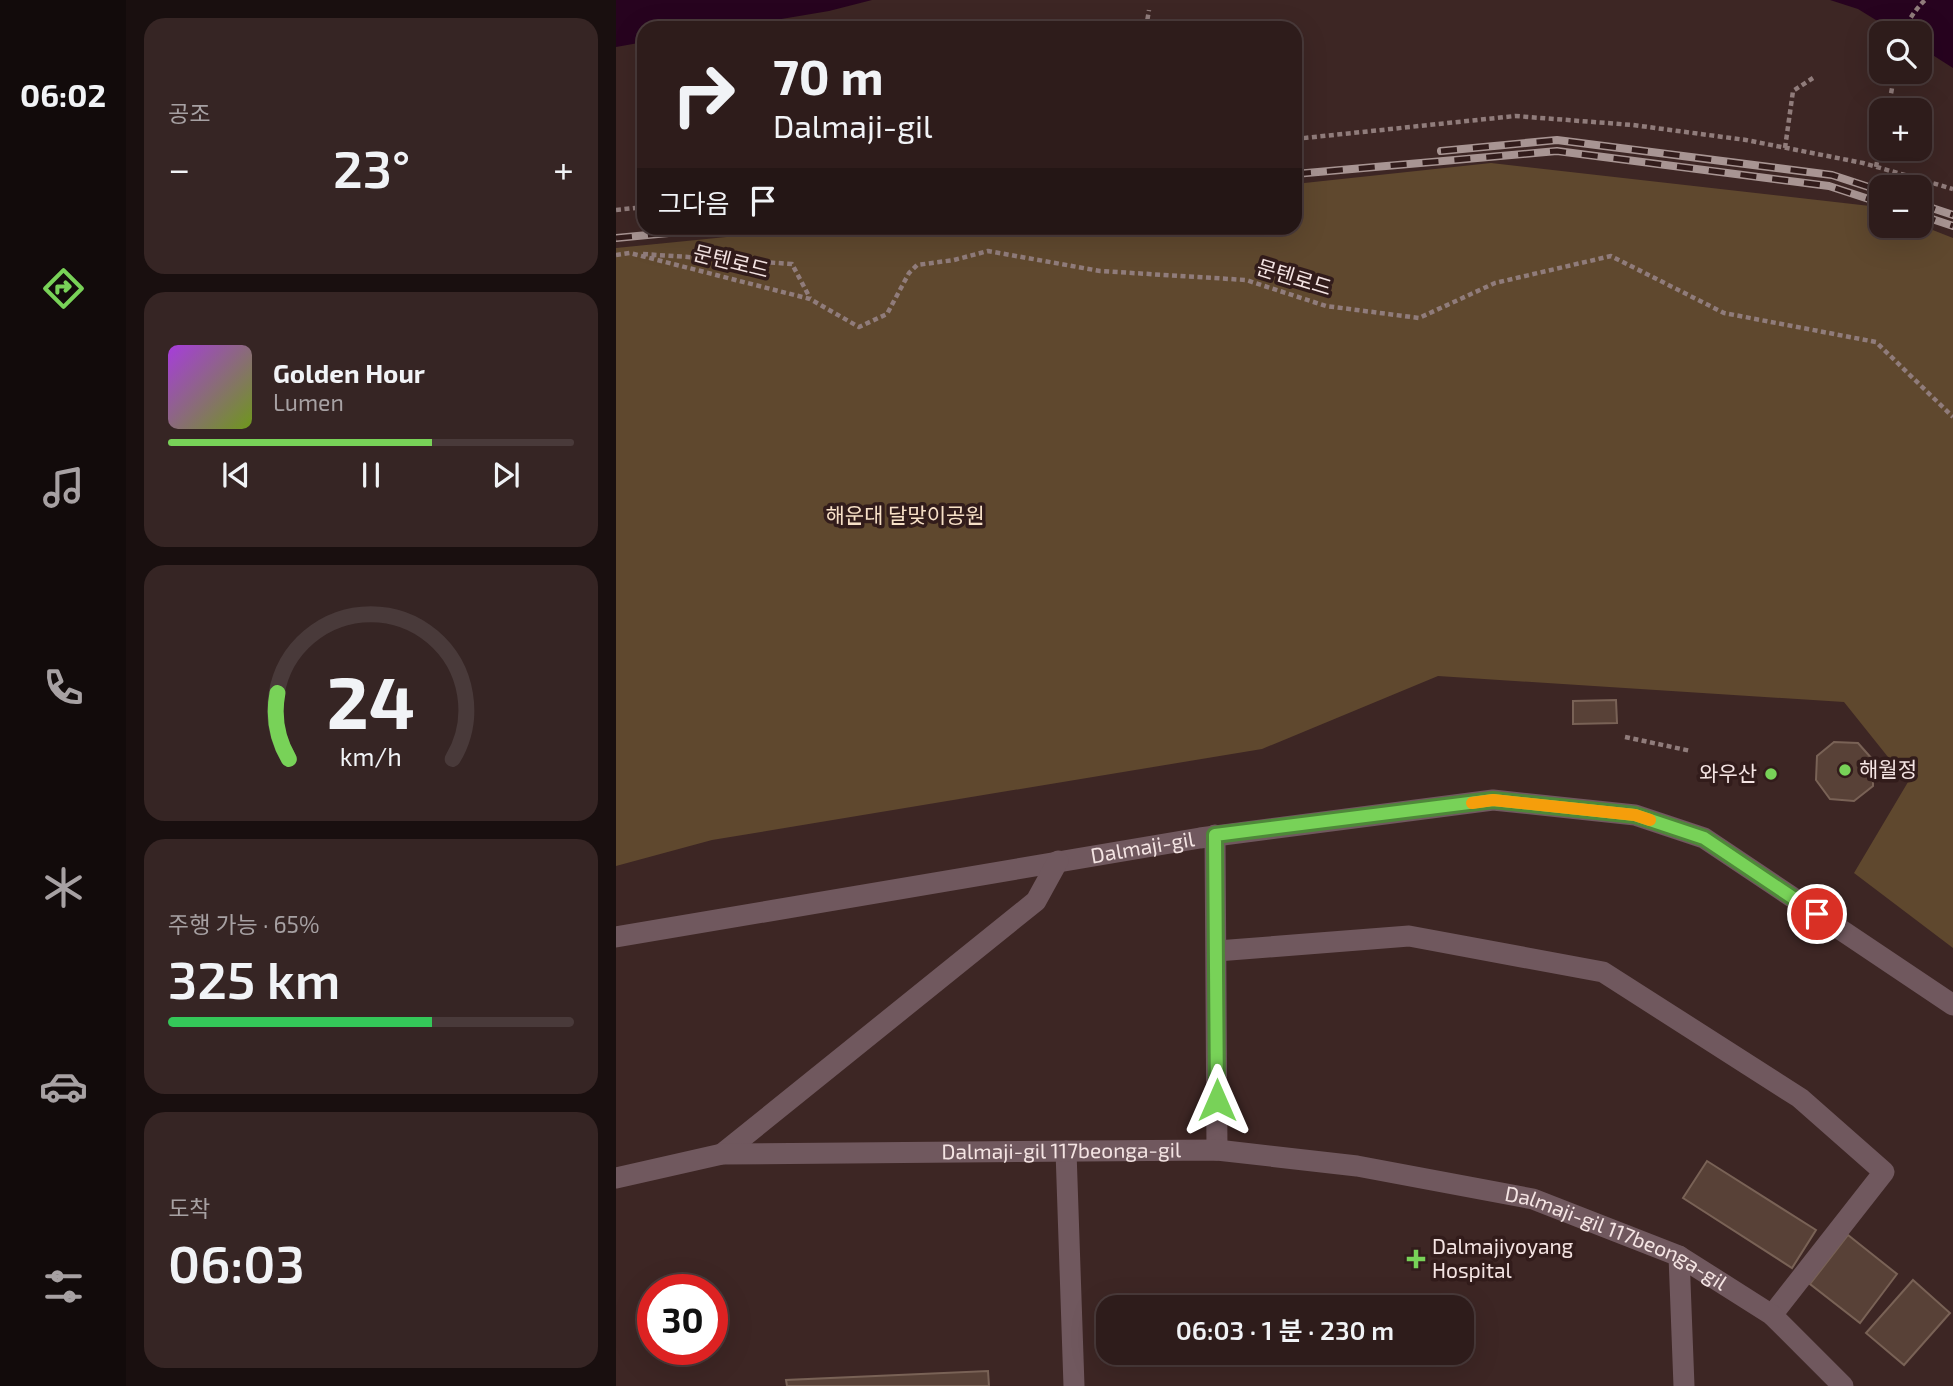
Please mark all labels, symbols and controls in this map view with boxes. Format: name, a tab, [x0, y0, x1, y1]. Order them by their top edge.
map controls	[1869, 21, 1932, 238]
button: search	[1869, 21, 1932, 84]
text: 70 m	[773, 46, 884, 105]
icon: right	[658, 49, 749, 140]
text: 06:02	[20, 75, 106, 113]
button: +	[1869, 98, 1932, 161]
text: 공조	[168, 99, 210, 127]
text: Dalmaji-gil	[773, 106, 933, 144]
text: 23°	[333, 136, 410, 198]
text: −	[168, 145, 190, 191]
text: +	[553, 145, 574, 191]
button: −	[1869, 175, 1932, 238]
icon: arrive	[744, 182, 782, 220]
text: 그다음	[658, 187, 730, 218]
street label: 문텐로드	[691, 239, 772, 282]
street label: 문텐로드	[1254, 253, 1335, 300]
icon: directions	[39, 264, 88, 313]
text: Golden Hour	[273, 357, 425, 388]
text: Lumen	[273, 388, 344, 416]
icon: previous	[217, 456, 255, 494]
icon: pause	[352, 456, 390, 494]
icon: next	[487, 456, 525, 494]
icon: music	[39, 463, 88, 512]
park label: 해운대 달맞이공원	[825, 502, 985, 527]
text: 24	[327, 656, 415, 744]
icon: phone	[39, 663, 88, 712]
text: km/h	[340, 741, 402, 771]
place label: 해월정	[1859, 756, 1917, 781]
place label: 와우산	[1699, 760, 1757, 785]
marker: 해월정	[1837, 762, 1853, 778]
marker: 와우산	[1763, 766, 1779, 782]
street label: Dalmaji-gil	[1089, 825, 1197, 867]
icon: climate	[39, 863, 88, 912]
pin	[1787, 884, 1847, 944]
icon: arrive	[1798, 895, 1836, 933]
text: 주행 가능 · 65%	[168, 910, 320, 938]
text: 325 km	[168, 947, 340, 1009]
icon: car	[39, 1062, 88, 1111]
position arrow	[1180, 1063, 1254, 1137]
street label: Dalmaji-gil 117beonga-gil	[941, 1136, 1182, 1164]
street label: Dalmaji-gil 117beonga-gil	[1503, 1180, 1733, 1295]
text: 도착	[168, 1194, 210, 1222]
text: 06:03	[168, 1231, 305, 1293]
place label: Dalmajiyoyang Hospital	[1432, 1233, 1574, 1282]
marker: Dalmajiyoyang Hospital	[1406, 1249, 1426, 1269]
icon: filters	[39, 1262, 88, 1311]
speed limit sign: 30	[637, 1274, 728, 1365]
text: 06:03 · 1 분 · 230 m	[1176, 1314, 1394, 1345]

